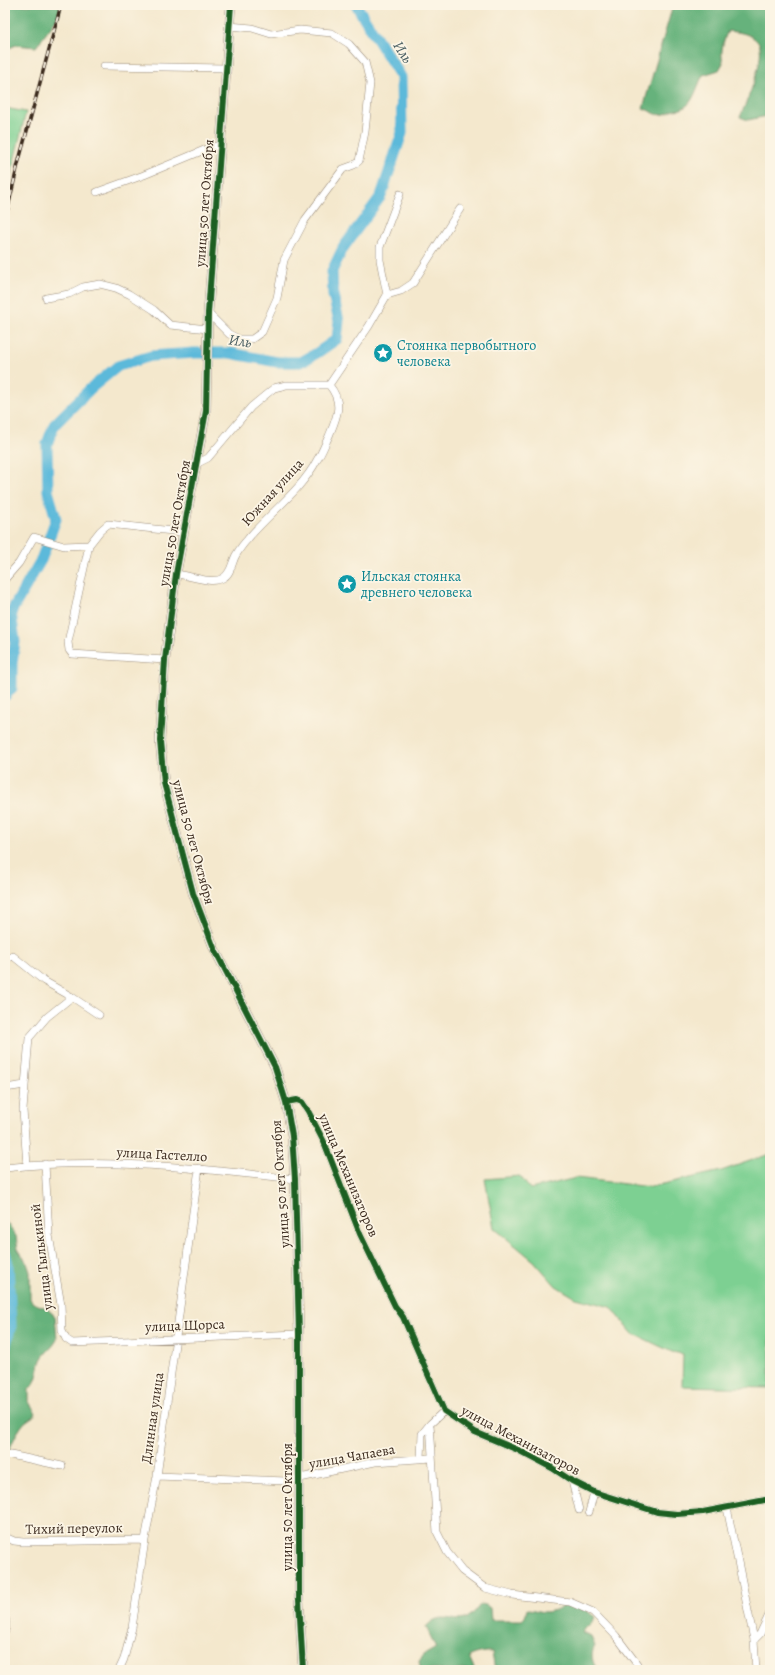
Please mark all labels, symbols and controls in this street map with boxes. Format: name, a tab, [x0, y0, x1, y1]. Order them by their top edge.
water label: Иль	[388, 37, 418, 67]
street label: улица 50 лет Октября	[190, 138, 218, 269]
water label: Иль	[227, 329, 253, 353]
place label: Стоянка первобытного человека	[397, 336, 536, 371]
place icon: Стоянка первобытного человека	[372, 342, 394, 364]
street label: Южная улица	[237, 454, 308, 530]
street label: улица 50 лет Октября	[154, 458, 195, 589]
place label: Ильская стоянка древнего человека	[360, 567, 473, 602]
place icon: Ильская стоянка древнего человека	[336, 573, 358, 595]
street label: улица 50 лет Октября	[167, 777, 219, 907]
street label: улица Механизаторов	[314, 1110, 383, 1240]
street label: улица 50 лет Октября	[267, 1119, 295, 1250]
street label: улица Гастелло	[115, 1143, 208, 1166]
street label: улица Тылькиной	[26, 1203, 58, 1312]
street label: улица Щорса	[144, 1315, 226, 1336]
street label: Длинная улица	[137, 1371, 168, 1465]
street label: улица Механизаторов	[457, 1400, 584, 1480]
street label: улица Чапаева	[307, 1439, 397, 1474]
street label: улица 50 лет Октября	[278, 1443, 297, 1572]
street label: Тихий переулок	[25, 1518, 123, 1539]

